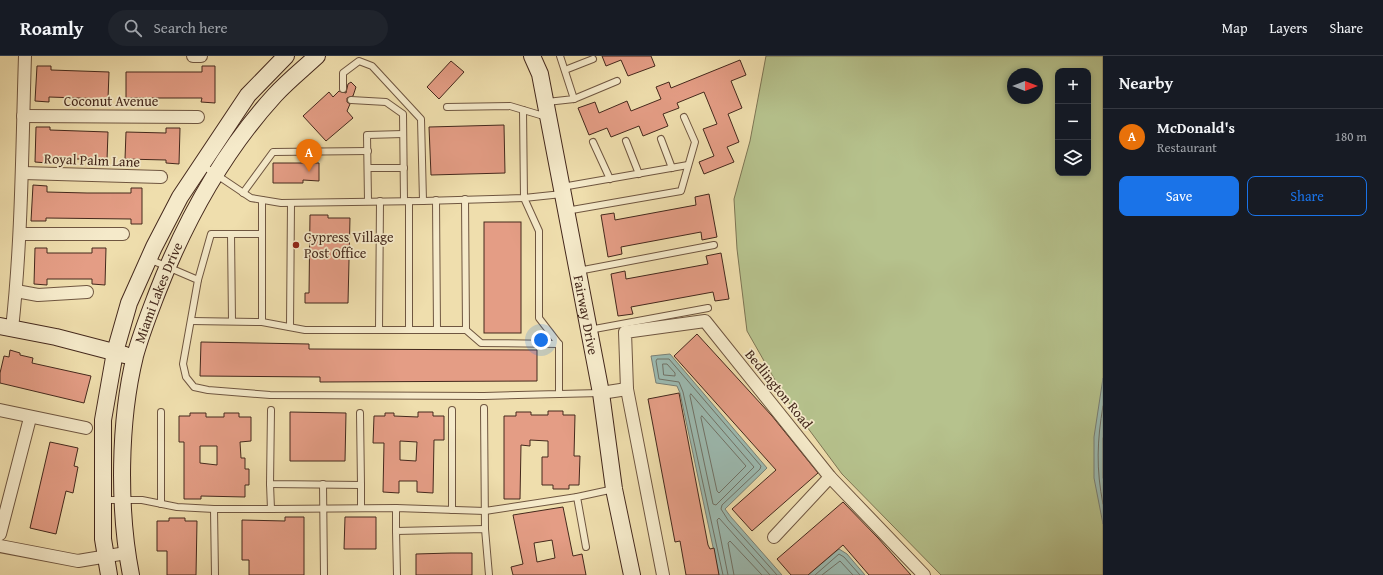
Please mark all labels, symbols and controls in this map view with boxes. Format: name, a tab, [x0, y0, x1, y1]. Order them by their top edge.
search box	[108, 10, 388, 46]
text: Roamly	[20, 14, 84, 42]
icon: search	[122, 17, 144, 39]
text: Search here	[154, 17, 228, 38]
text: Map	[1222, 18, 1248, 38]
text: Layers	[1270, 18, 1308, 38]
text: Share	[1330, 18, 1363, 38]
north arrow	[1007, 68, 1043, 104]
map controls	[1055, 68, 1091, 176]
button: +	[1055, 68, 1091, 104]
text: Nearby	[1119, 70, 1173, 95]
street label: Coconut Avenue	[64, 91, 159, 111]
button: −	[1055, 104, 1091, 140]
text: McDonald's	[1157, 117, 1235, 138]
text: A	[1128, 127, 1136, 146]
text: 180 m	[1335, 127, 1367, 146]
text: Restaurant	[1157, 138, 1217, 157]
pin: A	[296, 139, 322, 172]
button: layers	[1055, 140, 1091, 176]
street label: Royal Palm Lane	[44, 148, 141, 172]
button: Save	[1119, 176, 1239, 216]
button: Share	[1247, 176, 1367, 216]
place label: Cypress Village Post Office	[304, 227, 394, 263]
street label: Miami Lakes Drive	[129, 238, 188, 346]
marker: Cypress Village Post Office	[291, 240, 301, 250]
street label: Fairway Drive	[569, 274, 604, 357]
your location	[531, 330, 551, 350]
street label: Bedlington Road	[741, 345, 818, 433]

